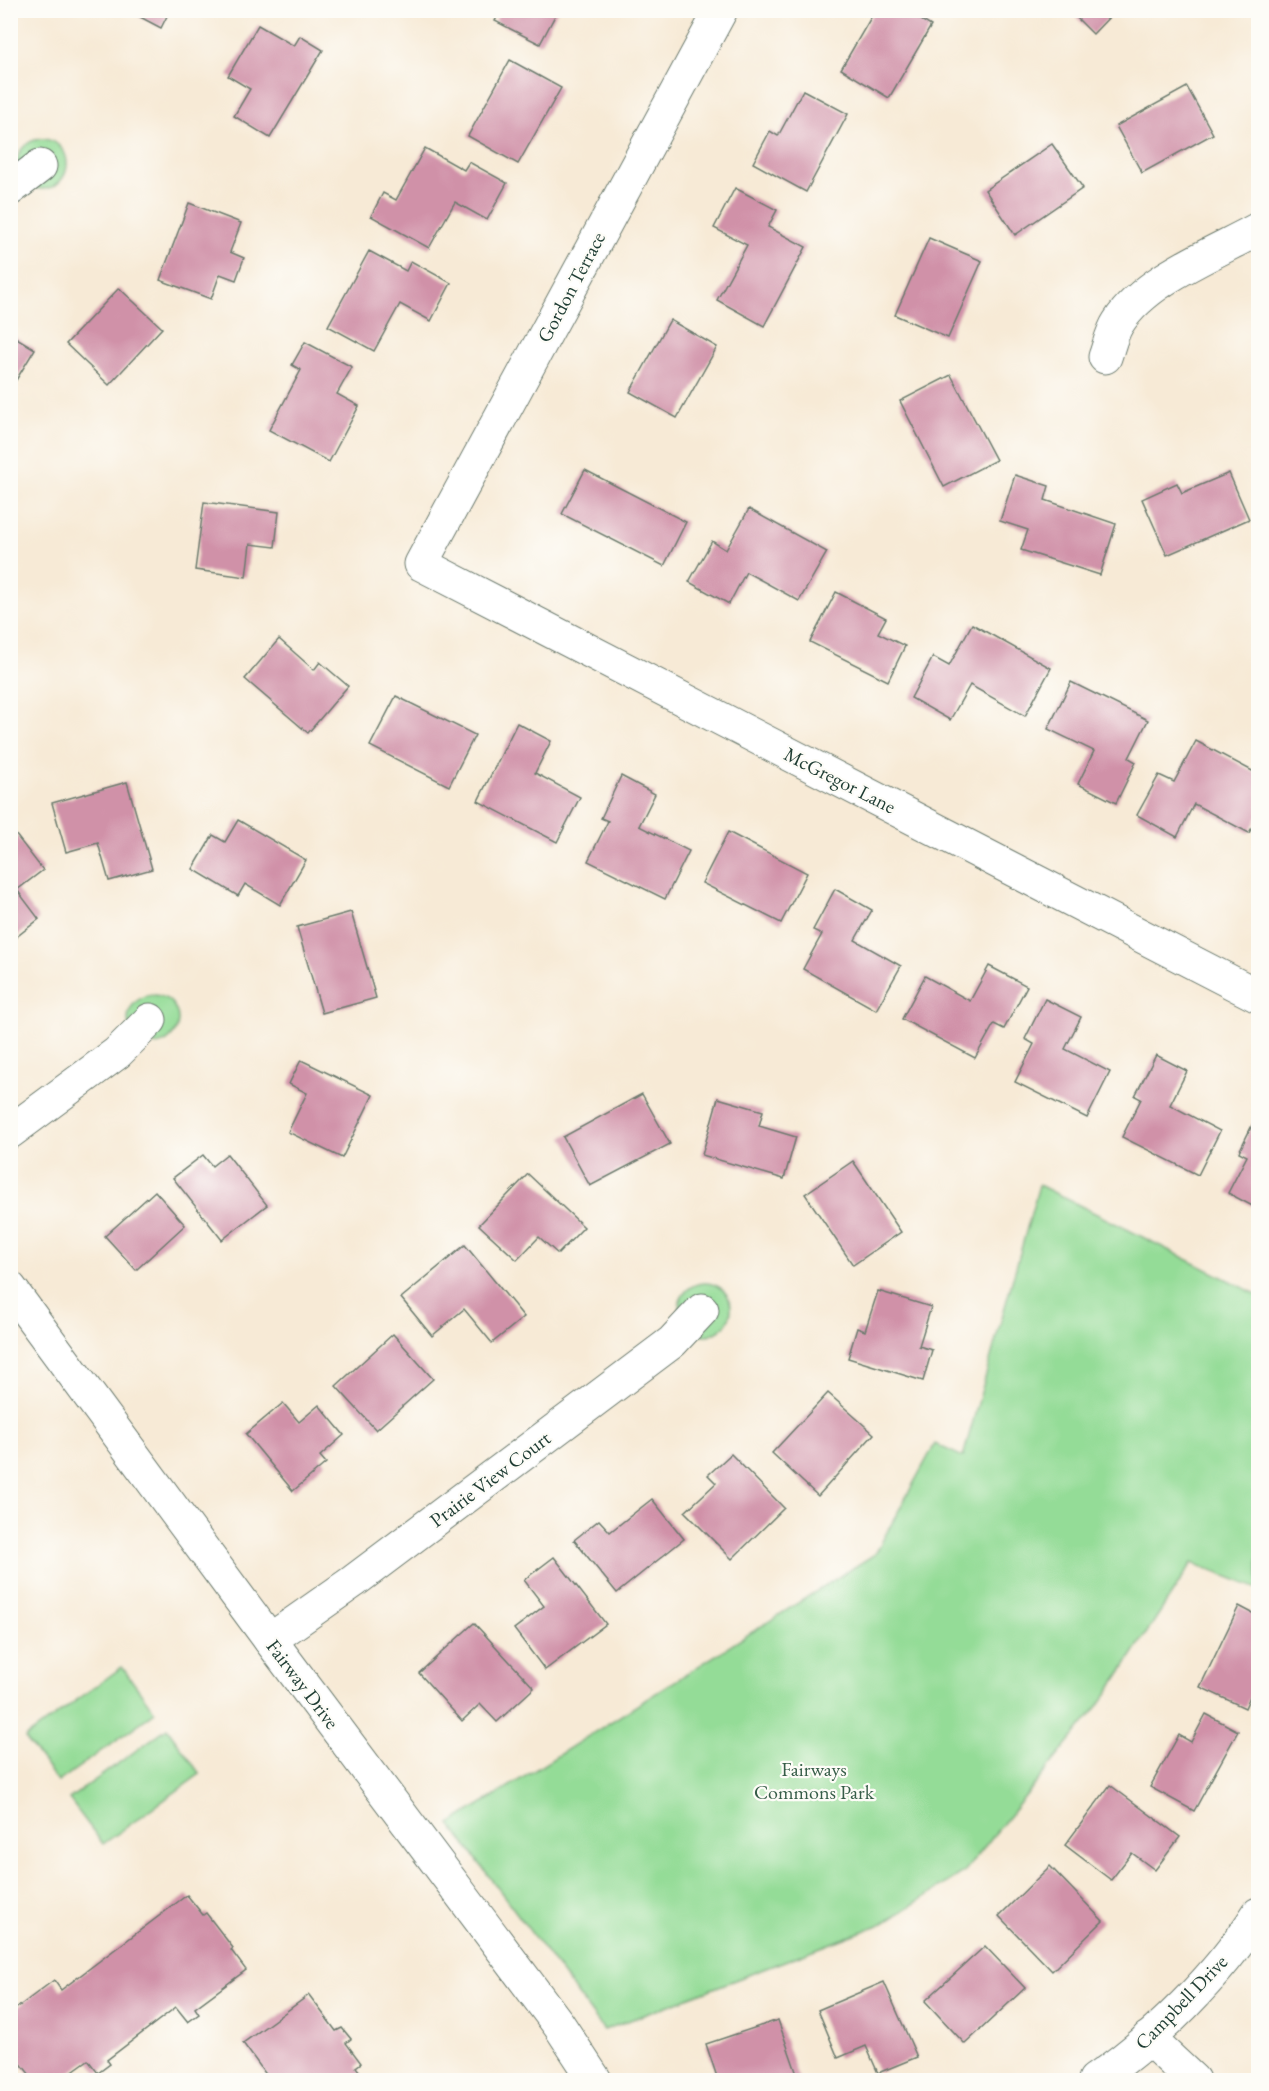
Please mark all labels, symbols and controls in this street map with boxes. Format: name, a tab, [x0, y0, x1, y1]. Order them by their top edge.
street label: Gordon Terrace	[531, 227, 611, 347]
street label: McGregor Lane	[780, 741, 900, 819]
street label: Prairie View Court	[424, 1425, 556, 1533]
street label: Fairway Drive	[261, 1634, 345, 1734]
park label: Fairways Commons Park	[754, 1756, 875, 1805]
street label: Campbell Drive	[1129, 1949, 1233, 2055]

